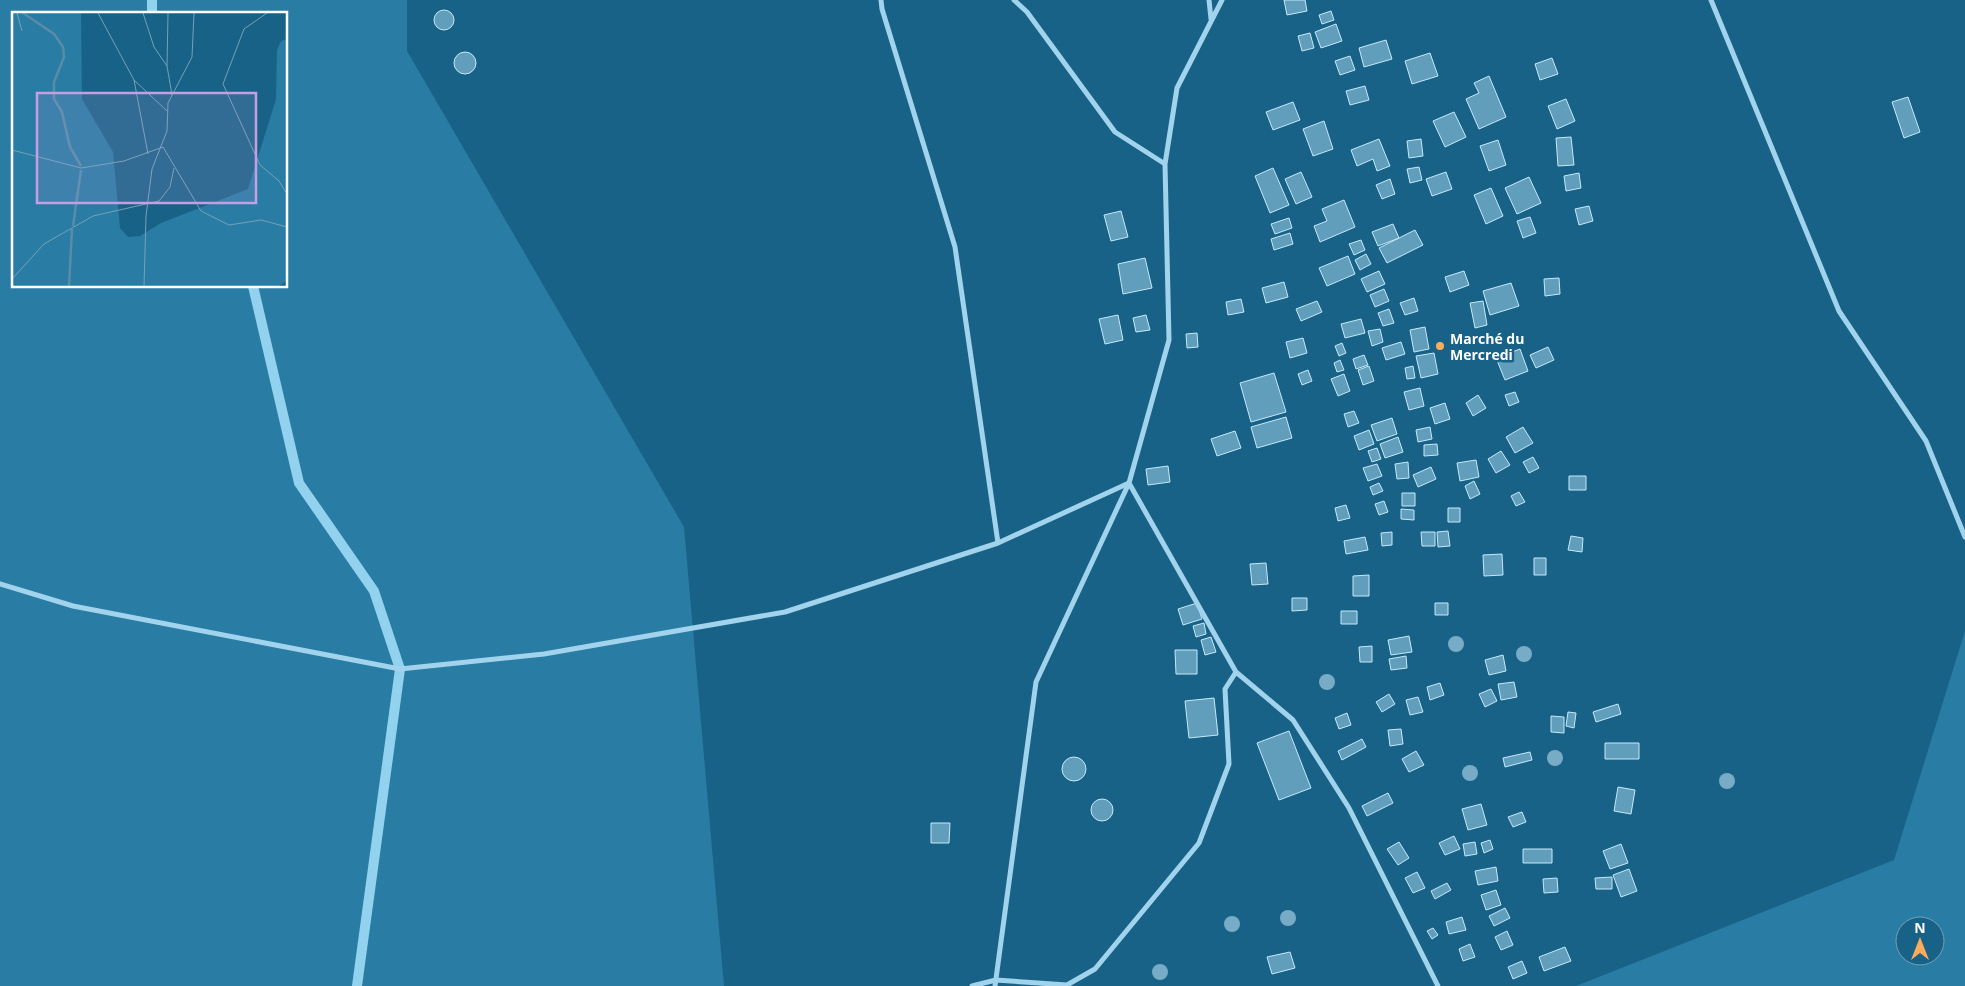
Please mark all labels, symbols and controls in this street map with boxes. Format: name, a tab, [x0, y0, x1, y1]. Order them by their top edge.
inset map	[12, 12, 288, 288]
place label: Marché du Mercredi	[1450, 329, 1524, 364]
marker: Marché du Mercredi	[1434, 340, 1446, 352]
north arrow	[1895, 916, 1945, 966]
text: N	[1914, 918, 1926, 937]

